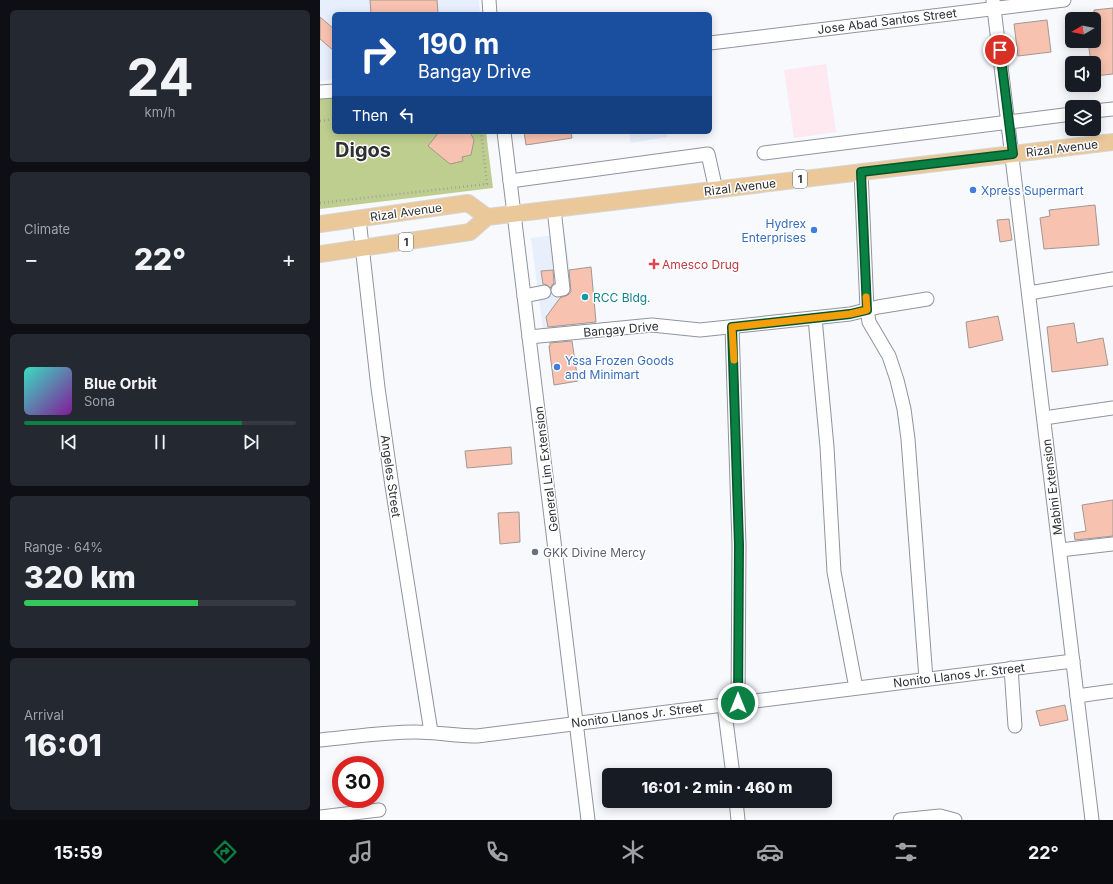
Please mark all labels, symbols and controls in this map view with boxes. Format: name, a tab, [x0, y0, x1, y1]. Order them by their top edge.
street label: Jose Abad Santos Street	[817, 5, 957, 37]
north arrow	[1065, 12, 1101, 48]
map controls	[1065, 12, 1101, 136]
text: 190 m	[418, 27, 499, 61]
icon: right	[352, 28, 404, 80]
pin	[983, 33, 1017, 67]
icon: arrive	[989, 39, 1011, 61]
text: 24	[126, 46, 194, 109]
button: sound	[1065, 56, 1101, 92]
text: Bangay Drive	[418, 61, 531, 82]
button: layers	[1065, 100, 1101, 136]
text: km/h	[145, 104, 175, 120]
icon: left	[396, 104, 418, 126]
text: Then	[352, 106, 388, 125]
street label: Rizal Avenue	[1025, 136, 1099, 160]
district label: Digos	[335, 138, 391, 162]
road number: 1	[793, 170, 807, 188]
street label: Rizal Avenue	[703, 175, 777, 199]
place label: Xpress Supermart	[981, 183, 1084, 198]
marker: Xpress Supermart	[968, 185, 978, 195]
street label: Rizal Avenue	[369, 200, 443, 224]
place label: Hydrex Enterprises	[742, 216, 806, 245]
text: Climate	[24, 221, 70, 237]
marker: Hydrex Enterprises	[809, 225, 819, 235]
road number: 1	[399, 233, 413, 251]
text: 22°	[134, 241, 186, 277]
text: −	[24, 246, 39, 272]
text: +	[281, 246, 296, 272]
place label: Amesco Drug	[662, 257, 739, 272]
marker: Amesco Drug	[649, 259, 659, 269]
place label: RCC Bldg.	[593, 290, 651, 305]
marker: RCC Bldg.	[580, 292, 590, 302]
street label: Bangay Drive	[583, 318, 659, 340]
place label: Yssa Frozen Goods and Minimart	[565, 353, 674, 382]
marker: Yssa Frozen Goods and Minimart	[552, 362, 562, 372]
text: Blue Orbit	[84, 374, 157, 393]
text: Sona	[84, 393, 115, 409]
street label: General Lim Extension	[531, 405, 561, 533]
icon: previous	[58, 431, 80, 453]
icon: pause	[149, 431, 171, 453]
icon: next	[240, 431, 262, 453]
street label: Angeles Street	[378, 434, 404, 518]
street label: Mabini Extension	[1039, 438, 1065, 536]
text: Range · 64%	[24, 539, 103, 555]
place label: GKK Divine Mercy	[543, 545, 646, 560]
marker: GKK Divine Mercy	[530, 547, 540, 557]
text: 320 km	[24, 559, 136, 595]
street label: Nonito Llanos Jr. Street	[892, 659, 1026, 691]
position arrow	[717, 682, 759, 724]
street label: Nonito Llanos Jr. Street	[570, 699, 704, 731]
text: Arrival	[24, 707, 64, 723]
text: 16:01	[24, 727, 102, 763]
speed limit sign: 30	[332, 756, 384, 808]
text: 16:01 · 2 min · 460 m	[642, 778, 792, 797]
icon: directions	[211, 838, 239, 866]
icon: music	[347, 838, 375, 866]
icon: phone	[483, 838, 511, 866]
icon: climate	[619, 838, 647, 866]
icon: car	[756, 838, 784, 866]
icon: filters	[892, 838, 920, 866]
text: 15:59	[54, 842, 103, 863]
text: 22°	[1028, 842, 1059, 863]

